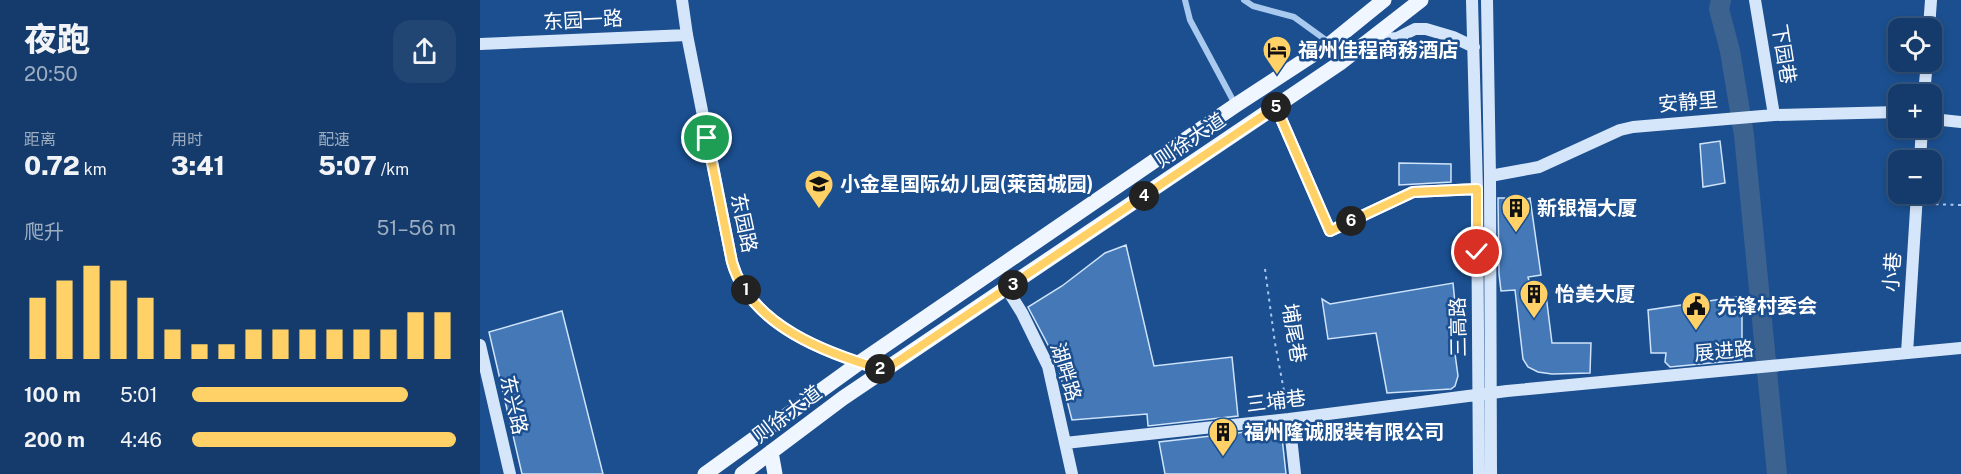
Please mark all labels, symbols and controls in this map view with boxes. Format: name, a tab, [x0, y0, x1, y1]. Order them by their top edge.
street label: 东园一路	[542, 6, 624, 34]
map controls	[1888, 18, 1942, 204]
button: locate	[1888, 18, 1942, 72]
text: 夜跑	[24, 20, 90, 58]
button: share	[393, 20, 456, 83]
street label: 下园巷	[1767, 22, 1801, 86]
hotel icon: 福州佳程商務酒店	[1261, 34, 1293, 76]
place label: 福州佳程商務酒店	[1298, 38, 1458, 62]
text: 20:50	[24, 62, 78, 86]
button: +	[1888, 84, 1942, 138]
street label: 安静里	[1657, 87, 1719, 117]
pin: 5	[1261, 92, 1291, 122]
text: 5	[1271, 97, 1281, 116]
street label: 则徐大道	[1150, 108, 1230, 172]
pin	[681, 112, 732, 163]
icon: arrive	[690, 121, 723, 154]
text: 距离	[24, 130, 56, 149]
text: 用时	[171, 130, 203, 149]
text: 配速	[318, 130, 350, 149]
text: 0.72	[24, 150, 80, 181]
text: 3:41	[171, 150, 225, 181]
text: 5:07	[318, 150, 377, 181]
button: −	[1888, 150, 1942, 204]
text: km	[80, 160, 107, 179]
text: /km	[377, 160, 409, 179]
school or university icon: 小金星国际幼儿园(莱茵城园)	[803, 168, 835, 210]
place label: 小金星国际幼儿园(莱茵城园)	[840, 172, 1093, 196]
pin: 4	[1129, 181, 1159, 211]
text: 4	[1139, 186, 1149, 205]
street label: 东园路	[726, 191, 762, 255]
building icon: 新银福大厦	[1500, 192, 1532, 234]
place label: 新银福大厦	[1537, 196, 1637, 220]
pin: 6	[1336, 206, 1366, 236]
text: 6	[1346, 211, 1356, 230]
text: 51–56 m	[377, 216, 456, 240]
text: 爬升	[24, 220, 64, 244]
pin	[1451, 226, 1502, 277]
icon: check	[1460, 235, 1493, 268]
street label: 小巷	[1879, 251, 1905, 293]
pin: 3	[998, 270, 1028, 300]
pin: 1	[731, 275, 761, 305]
text: 3	[1008, 275, 1018, 294]
building icon: 怡美大厦	[1518, 278, 1550, 320]
text: 1	[743, 280, 749, 299]
place label: 怡美大厦	[1555, 282, 1635, 306]
public building icon: 先锋村委会	[1680, 290, 1712, 332]
place label: 先锋村委会	[1717, 294, 1817, 318]
street label: 三高路	[1445, 297, 1471, 357]
street label: 埔尾巷	[1277, 301, 1311, 365]
street label: 展进路	[1693, 336, 1755, 366]
street label: 湖畔路	[1046, 340, 1086, 404]
pin: 2	[865, 354, 895, 384]
text: 2	[875, 359, 885, 378]
street label: 东兴路	[496, 373, 532, 437]
street label: 则徐大道	[748, 380, 826, 448]
text: 100 m	[24, 383, 81, 407]
text: 5:01	[120, 383, 158, 407]
street label: 三埔巷	[1245, 385, 1307, 417]
building icon: 福州隆诚服装有限公司	[1207, 416, 1239, 458]
place label: 福州隆诚服装有限公司	[1244, 420, 1444, 444]
text: 200 m	[24, 428, 85, 452]
text: 4:46	[120, 428, 162, 452]

